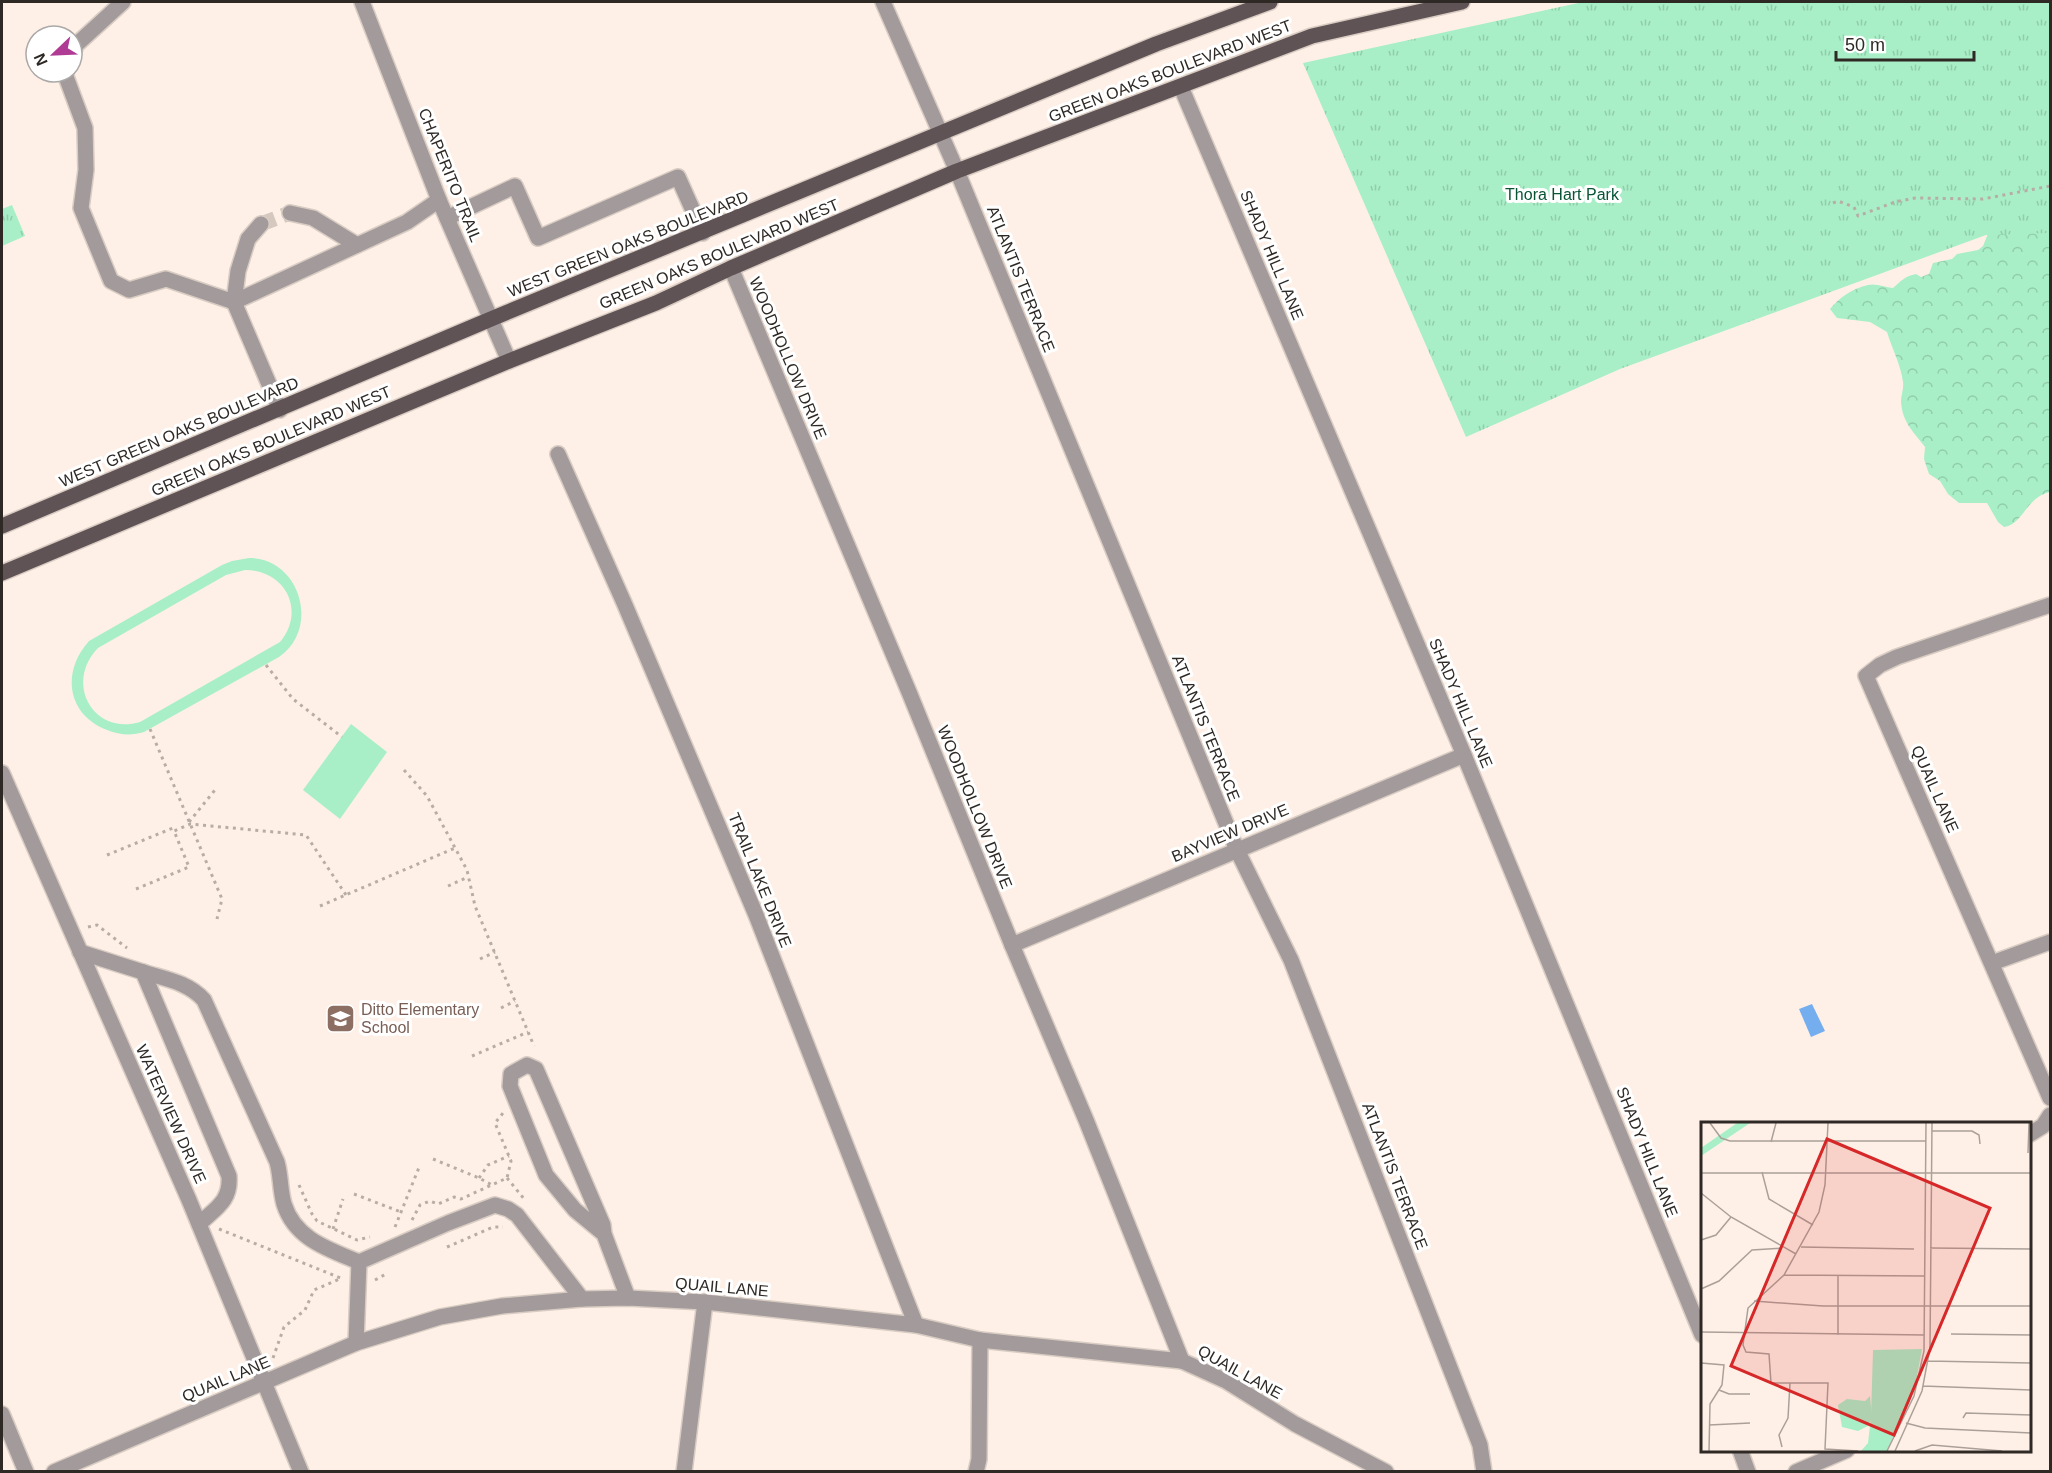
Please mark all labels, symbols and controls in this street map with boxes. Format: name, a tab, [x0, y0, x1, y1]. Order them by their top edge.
street label: GREEN OAKS BOULEVARD WEST	[1046, 17, 1294, 125]
north arrow	[24, 24, 84, 84]
scale bar	[1836, 24, 1974, 62]
text: 50 m	[1845, 35, 1885, 55]
text: N	[31, 51, 51, 68]
street label: CHAPERITO TRAIL	[415, 106, 485, 244]
park label: Thora Hart Park	[1505, 186, 1620, 203]
street label: WEST GREEN OAKS BOULEVARD	[505, 188, 751, 300]
street label: SHADY HILL LANE	[1237, 188, 1307, 322]
street label: GREEN OAKS BOULEVARD WEST	[597, 196, 841, 312]
street label: ATLANTIS TERRACE	[984, 204, 1058, 354]
street label: WOODHOLLOW DRIVE	[746, 274, 830, 442]
street label: WEST GREEN OAKS BOULEVARD	[57, 374, 301, 490]
street label: GREEN OAKS BOULEVARD WEST	[149, 383, 393, 499]
street label: SHADY HILL LANE	[1426, 636, 1496, 770]
street label: ATLANTIS TERRACE	[1169, 653, 1243, 803]
street label: WOODHOLLOW DRIVE	[934, 723, 1016, 891]
street label: QUAIL LANE	[1908, 743, 1962, 835]
street label: BAYVIEW DRIVE	[1169, 801, 1291, 865]
street label: TRAIL LAKE DRIVE	[725, 810, 795, 950]
place label: Ditto Elementary School	[361, 1001, 479, 1036]
school or university icon: Ditto Elementary School	[324, 1002, 356, 1034]
street label: WATERVIEW DRIVE	[133, 1042, 209, 1186]
street label: SHADY HILL LANE	[1613, 1084, 1681, 1220]
street label: ATLANTIS TERRACE	[1359, 1100, 1431, 1252]
inset map	[1701, 1122, 2031, 1452]
street label: QUAIL LANE	[675, 1274, 769, 1300]
street label: QUAIL LANE	[1195, 1342, 1285, 1402]
street label: QUAIL LANE	[180, 1353, 272, 1405]

